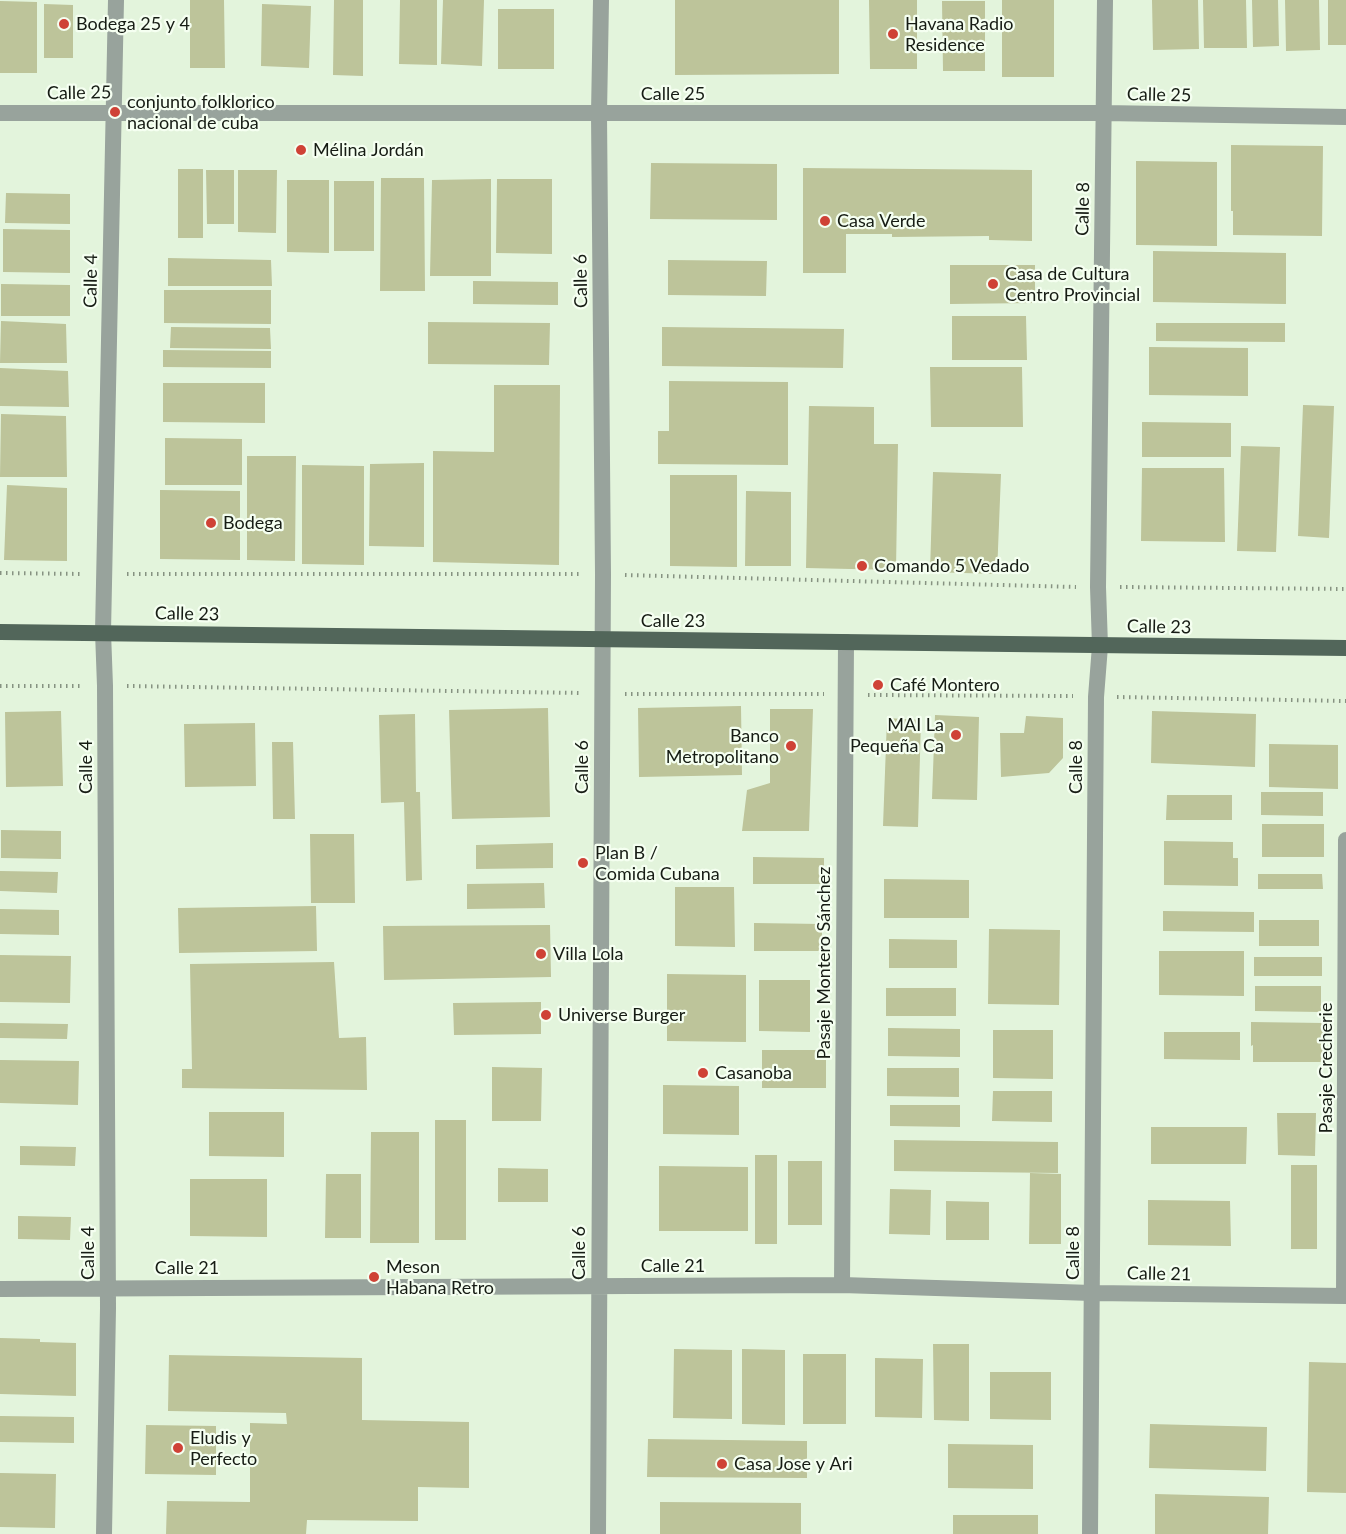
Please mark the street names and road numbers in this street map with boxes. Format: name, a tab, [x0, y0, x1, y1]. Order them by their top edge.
street label: Calle 25	[47, 82, 111, 104]
street label: Calle 25	[641, 83, 705, 105]
street label: Calle 25	[1127, 84, 1191, 106]
street label: Calle 8	[1072, 182, 1094, 236]
street label: Calle 4	[80, 254, 102, 308]
street label: Calle 6	[570, 254, 592, 308]
street label: Calle 23	[155, 603, 219, 625]
street label: Calle 23	[641, 610, 705, 632]
street label: Calle 23	[1127, 616, 1191, 638]
street label: Calle 4	[75, 740, 97, 794]
street label: Calle 6	[571, 740, 593, 794]
street label: Calle 8	[1065, 740, 1087, 794]
street label: Pasaje Montero Sánchez	[813, 866, 835, 1060]
street label: Pasaje Crecherie	[1315, 1003, 1337, 1133]
street label: Calle 4	[77, 1226, 99, 1280]
street label: Calle 6	[568, 1226, 590, 1280]
street label: Calle 8	[1062, 1226, 1084, 1280]
street label: Calle 21	[641, 1255, 705, 1277]
street label: Calle 21	[155, 1257, 219, 1279]
street label: Calle 21	[1127, 1263, 1191, 1285]

